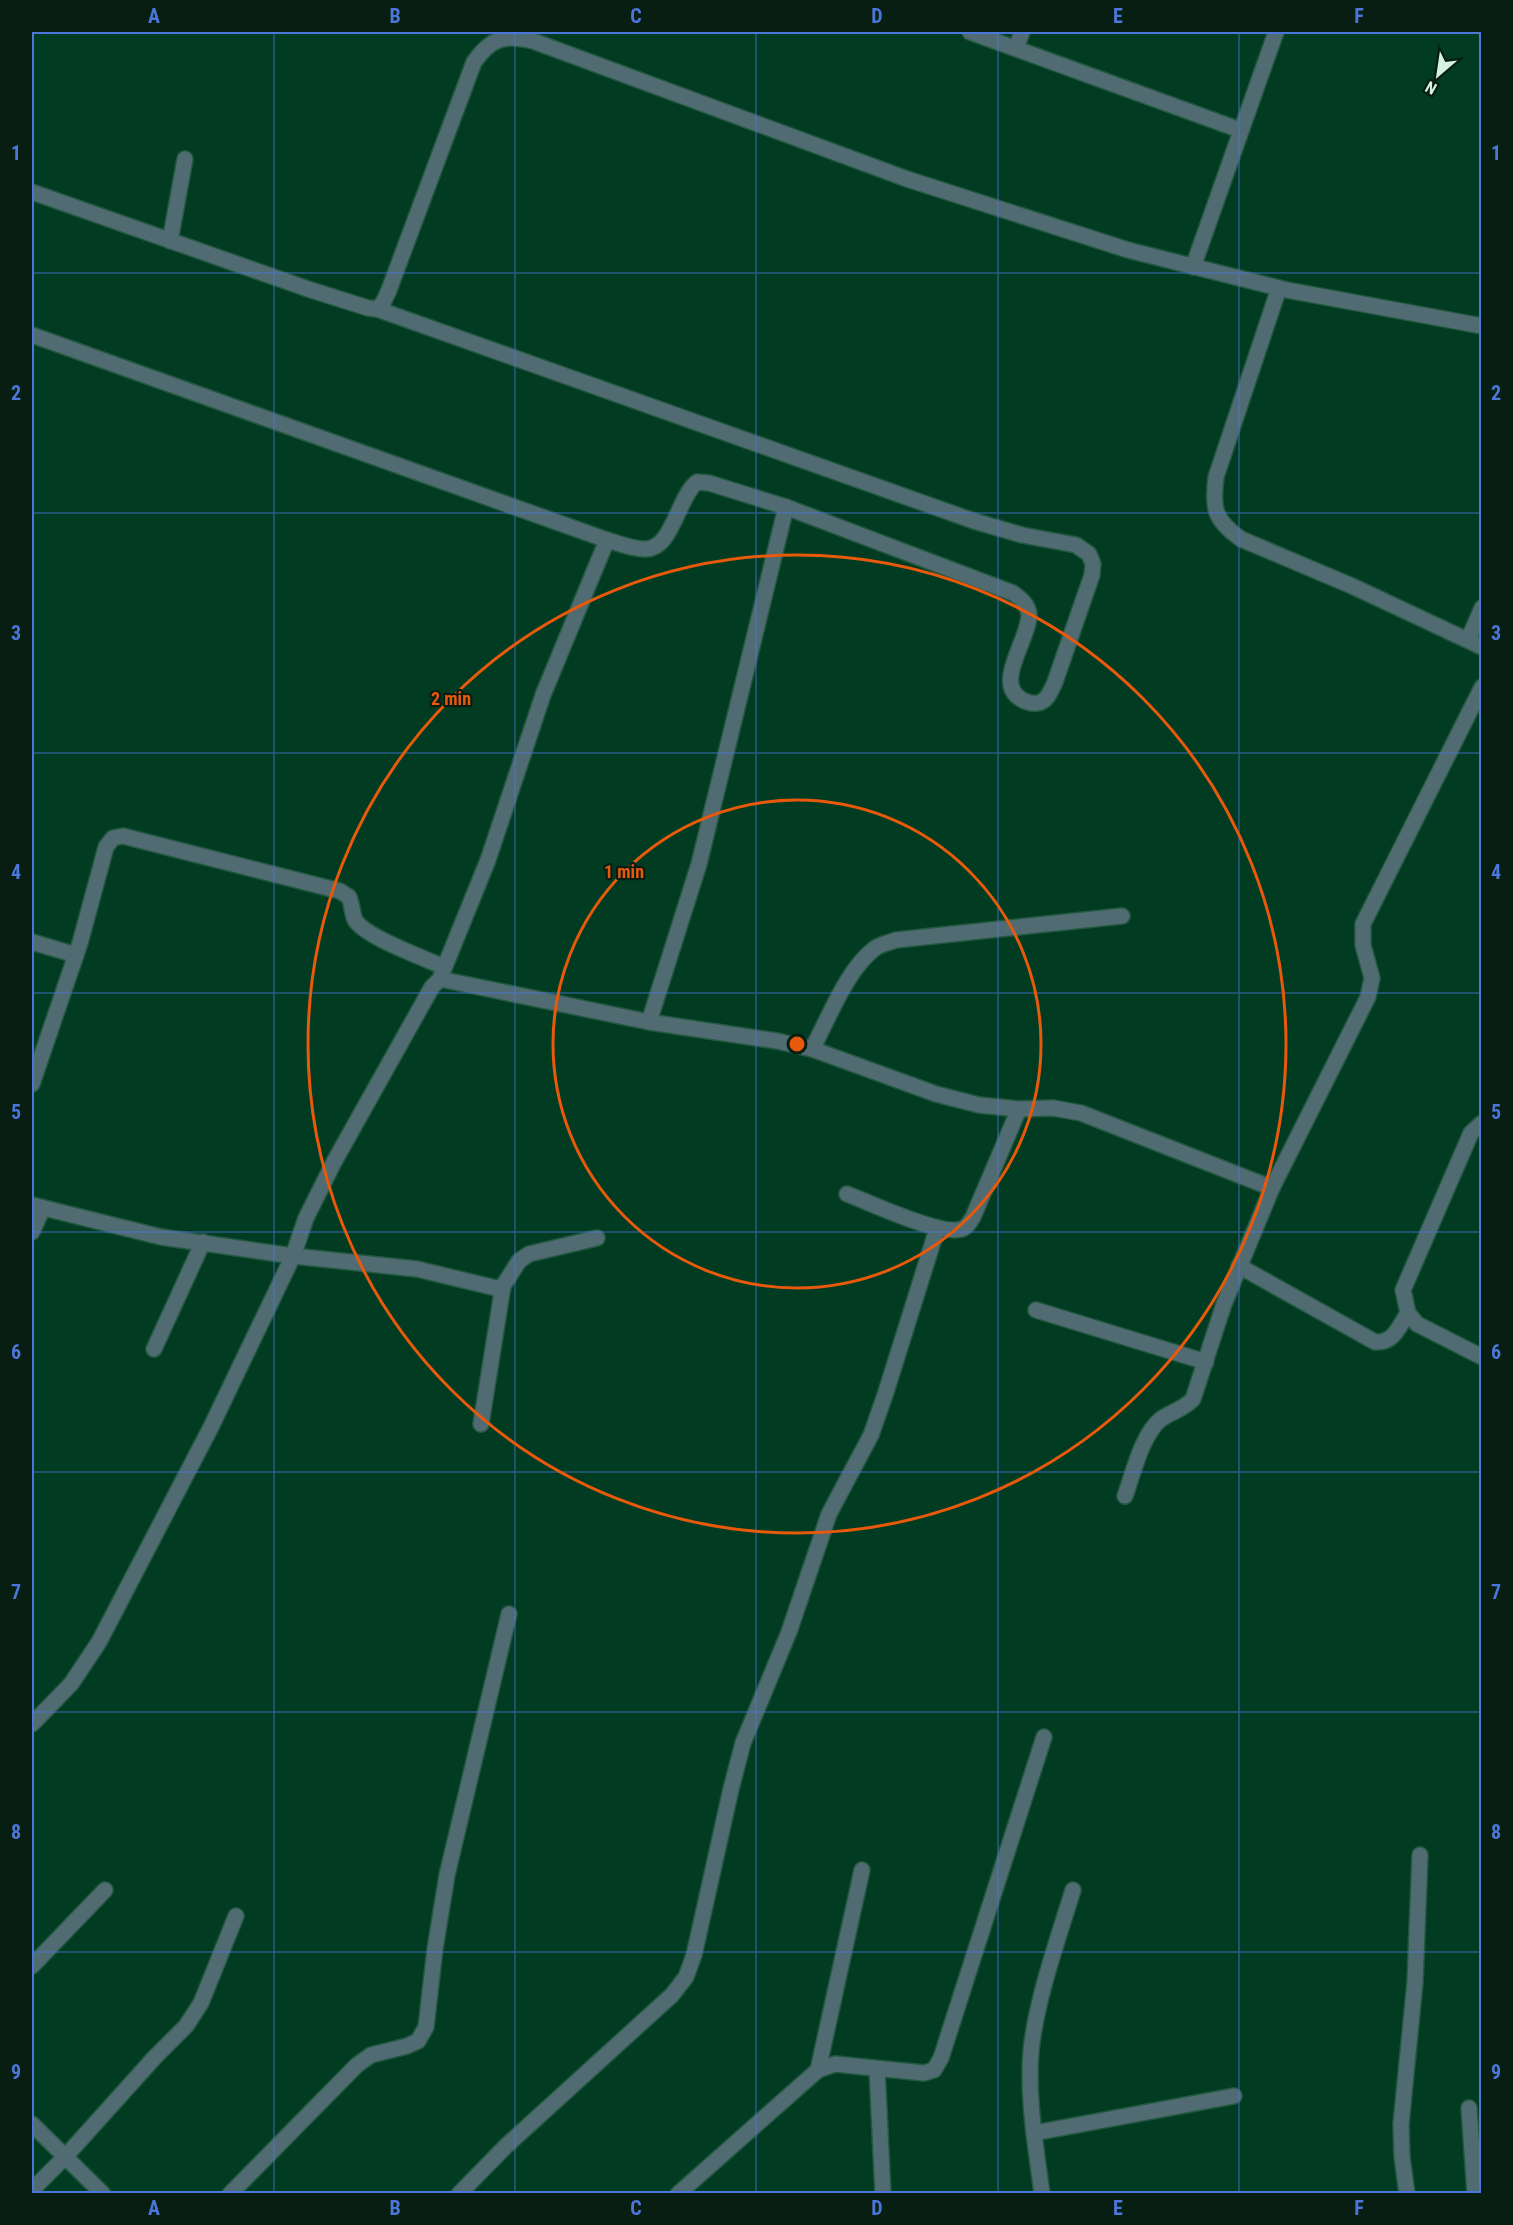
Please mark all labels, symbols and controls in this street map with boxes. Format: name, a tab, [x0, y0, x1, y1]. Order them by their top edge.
text: A	[148, 4, 160, 28]
text: B	[389, 4, 401, 28]
text: C	[630, 4, 642, 28]
text: D	[871, 4, 883, 28]
text: E	[1113, 4, 1123, 28]
text: F	[1354, 4, 1364, 28]
north arrow	[1408, 45, 1468, 105]
text: N	[1422, 77, 1440, 98]
text: 1	[11, 141, 21, 165]
text: 1	[1491, 141, 1501, 165]
text: 2	[11, 381, 21, 405]
text: 2	[1491, 381, 1501, 405]
text: 3	[11, 621, 21, 645]
text: 3	[1491, 621, 1501, 645]
text: 2 min	[431, 688, 471, 709]
text: 4	[11, 860, 21, 884]
text: 4	[1491, 860, 1501, 884]
text: 1 min	[604, 861, 644, 882]
centre of rings	[787, 1034, 807, 1054]
text: 5	[11, 1100, 21, 1124]
text: 5	[1491, 1100, 1501, 1124]
text: 6	[11, 1340, 21, 1364]
text: 6	[1491, 1340, 1501, 1364]
text: 7	[11, 1580, 21, 1604]
text: 7	[1491, 1580, 1501, 1604]
text: 8	[11, 1820, 21, 1844]
text: 8	[1491, 1820, 1501, 1844]
text: 9	[11, 2060, 21, 2084]
text: 9	[1491, 2060, 1501, 2084]
text: A	[148, 2196, 160, 2220]
text: B	[389, 2196, 401, 2220]
text: C	[630, 2196, 642, 2220]
text: D	[871, 2196, 883, 2220]
text: E	[1113, 2196, 1123, 2220]
text: F	[1354, 2196, 1364, 2220]

